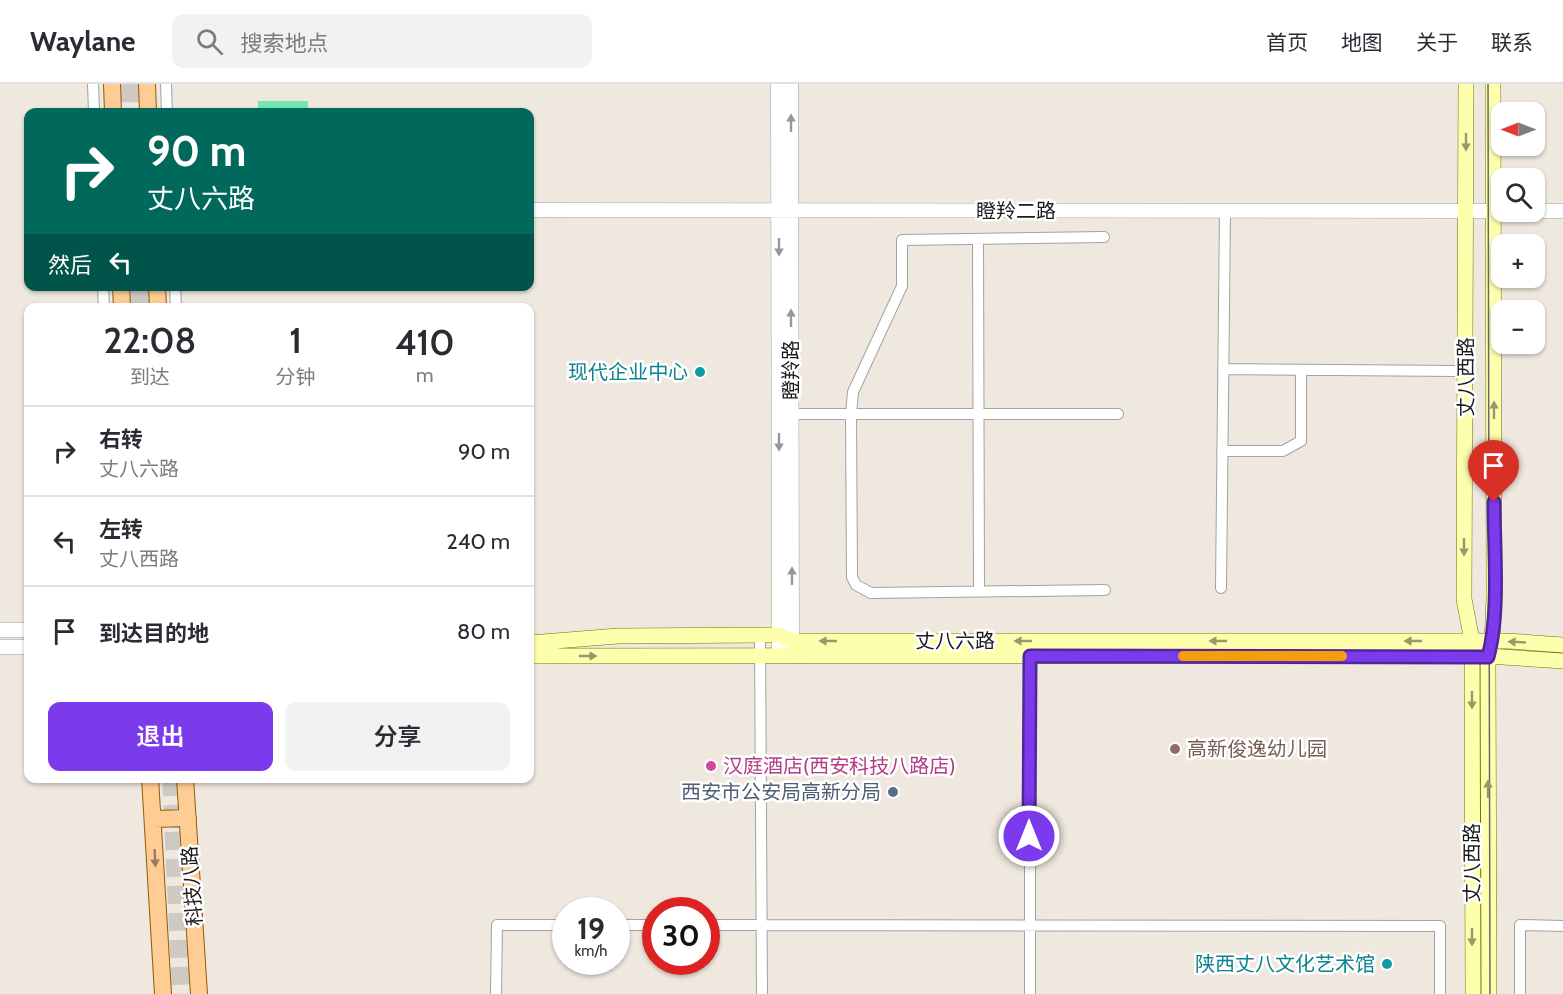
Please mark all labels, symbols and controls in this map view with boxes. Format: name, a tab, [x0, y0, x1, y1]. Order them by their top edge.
search box	[172, 14, 592, 68]
text: Waylane	[30, 24, 136, 58]
icon: search	[193, 25, 226, 58]
text: 搜索地点	[241, 30, 329, 57]
text: 首页	[1266, 30, 1308, 55]
text: 地图	[1341, 30, 1383, 55]
text: 关于	[1416, 30, 1458, 55]
text: 联系	[1491, 30, 1533, 55]
north arrow	[1491, 102, 1545, 156]
map controls	[1491, 102, 1545, 354]
one-way arrow	[786, 113, 796, 132]
text: 90 m	[147, 125, 246, 177]
icon: right	[48, 132, 126, 210]
one-way arrow	[1461, 133, 1471, 152]
button: search	[1491, 168, 1545, 222]
text: 丈八六路	[147, 182, 255, 215]
street label: 瞪羚二路	[976, 199, 1056, 223]
button: +	[1491, 234, 1545, 288]
one-way arrow	[774, 238, 784, 257]
icon: left	[104, 246, 137, 279]
text: 然后	[48, 252, 92, 279]
button: −	[1491, 300, 1545, 354]
one-way arrow	[786, 308, 796, 327]
text: 22:08	[103, 318, 196, 362]
text: 1	[289, 318, 302, 362]
text: 410	[395, 320, 455, 364]
street label: 丈八西路	[1454, 337, 1478, 417]
street label: 瞪羚路	[779, 340, 803, 400]
place label: 现代企业中心	[568, 360, 688, 384]
text: m	[416, 363, 434, 387]
text: 到达	[130, 365, 170, 389]
text: 分钟	[276, 365, 316, 389]
marker: 现代企业中心	[693, 365, 707, 379]
one-way arrow	[1489, 400, 1499, 419]
text: 右转	[99, 426, 143, 453]
one-way arrow	[774, 433, 784, 452]
icon: right	[48, 435, 81, 468]
text: 90 m	[458, 438, 510, 465]
pin	[1468, 440, 1519, 502]
icon: arrive	[1477, 449, 1510, 482]
text: 丈八六路	[99, 457, 179, 481]
text: 左转	[99, 516, 143, 543]
icon: left	[48, 525, 81, 558]
text: 240 m	[446, 528, 510, 555]
one-way arrow	[1459, 538, 1469, 557]
text: 丈八西路	[99, 547, 179, 571]
one-way arrow	[787, 566, 797, 585]
icon: arrive	[48, 615, 81, 648]
text: 80 m	[457, 618, 510, 645]
text: 到达目的地	[99, 620, 209, 647]
street label: 丈八六路	[915, 629, 995, 653]
one-way arrow	[819, 636, 838, 646]
one-way arrow	[1014, 636, 1033, 646]
one-way arrow	[1209, 636, 1228, 646]
one-way arrow	[1404, 636, 1423, 646]
one-way arrow	[1508, 637, 1527, 646]
one-way arrow	[578, 651, 597, 661]
one-way arrow	[1467, 690, 1477, 709]
button: 退出	[48, 702, 273, 771]
button: 分享	[285, 702, 510, 771]
place label: 高新俊逸幼儿园	[1187, 737, 1327, 761]
marker: 高新俊逸幼儿园	[1168, 742, 1182, 756]
place label: 汉庭酒店(西安科技八路店)	[723, 754, 956, 778]
marker: 汉庭酒店(西安科技八路店)	[704, 759, 718, 773]
one-way arrow	[1483, 779, 1493, 798]
place label: 西安市公安局高新分局	[681, 780, 881, 804]
marker: 西安市公安局高新分局	[886, 785, 900, 799]
position arrow	[997, 804, 1061, 868]
street label: 丈八西路	[1460, 823, 1484, 903]
street label: 科技八路	[177, 845, 207, 927]
one-way arrow	[150, 848, 159, 867]
speed limit sign: 30	[642, 897, 720, 975]
text: 19	[577, 910, 605, 947]
one-way arrow	[1467, 927, 1477, 946]
text: km/h	[575, 942, 607, 960]
place label: 陕西丈八文化艺术馆	[1195, 952, 1375, 976]
marker: 陕西丈八文化艺术馆	[1380, 957, 1394, 971]

